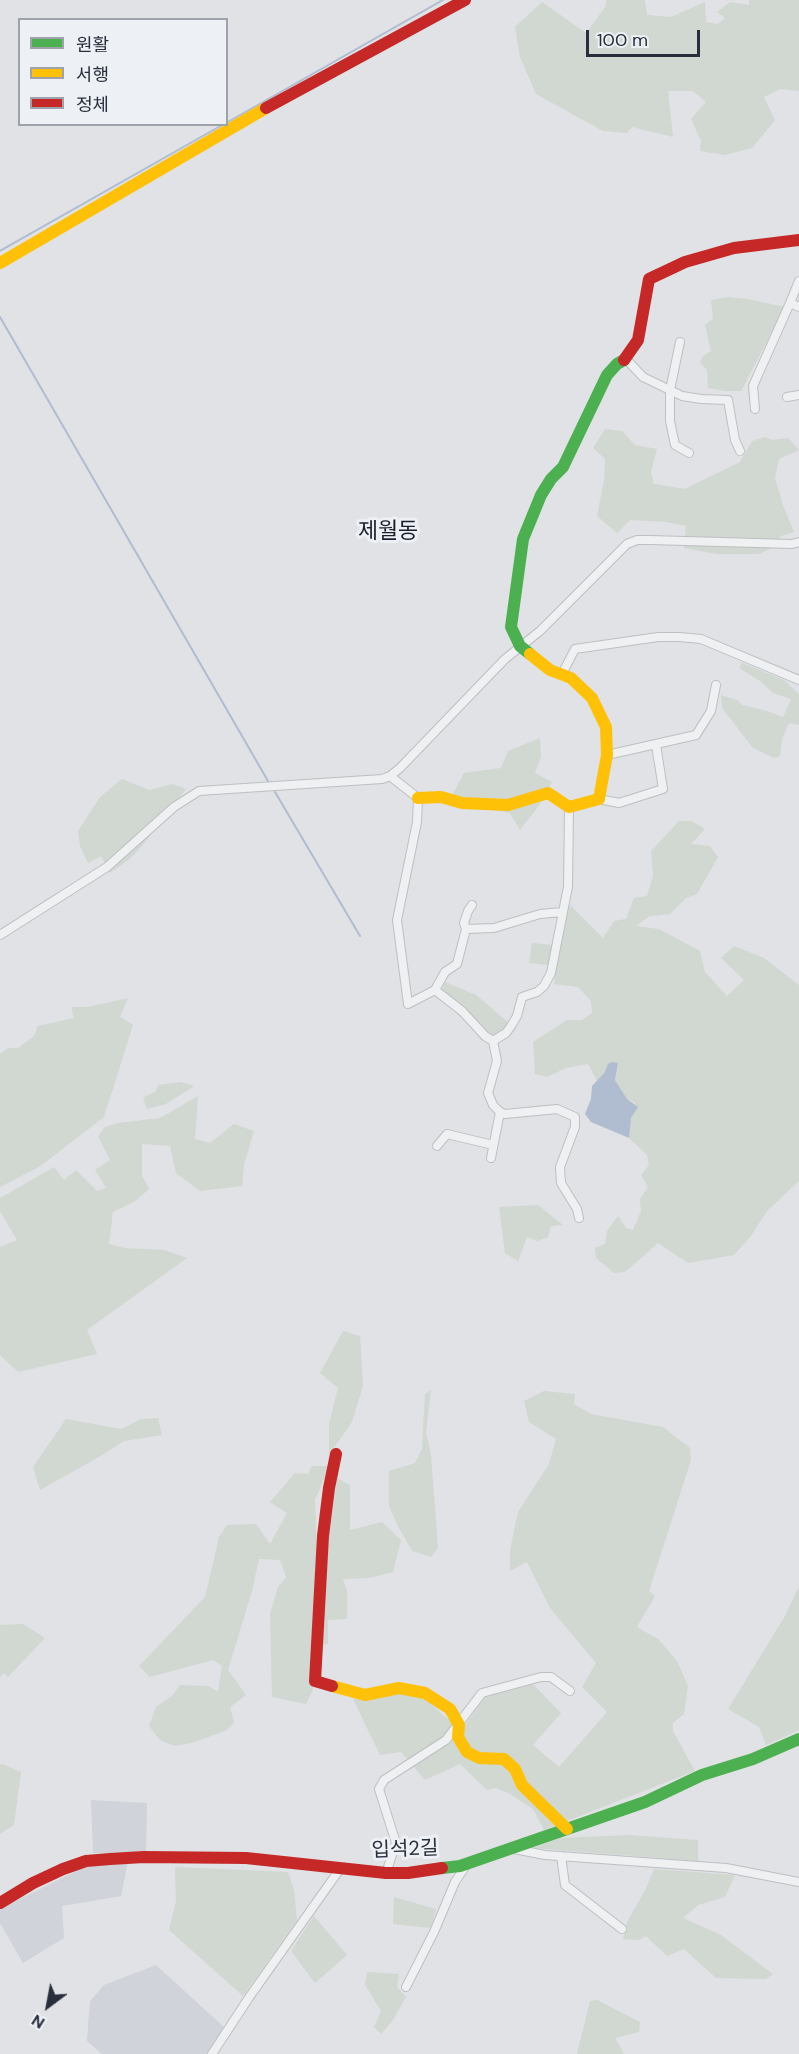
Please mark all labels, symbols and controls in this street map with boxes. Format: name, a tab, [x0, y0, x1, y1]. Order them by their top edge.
legend	[18, 18, 228, 126]
scale bar	[589, 18, 703, 56]
text: 100 m	[597, 28, 648, 52]
text: 원활	[76, 33, 109, 57]
text: 서행	[76, 63, 109, 87]
text: 정체	[76, 93, 109, 117]
district label: 제월동	[358, 519, 418, 545]
street label: 입석2길	[371, 1837, 439, 1863]
north arrow	[18, 1976, 78, 2036]
text: N	[28, 2010, 49, 2034]

